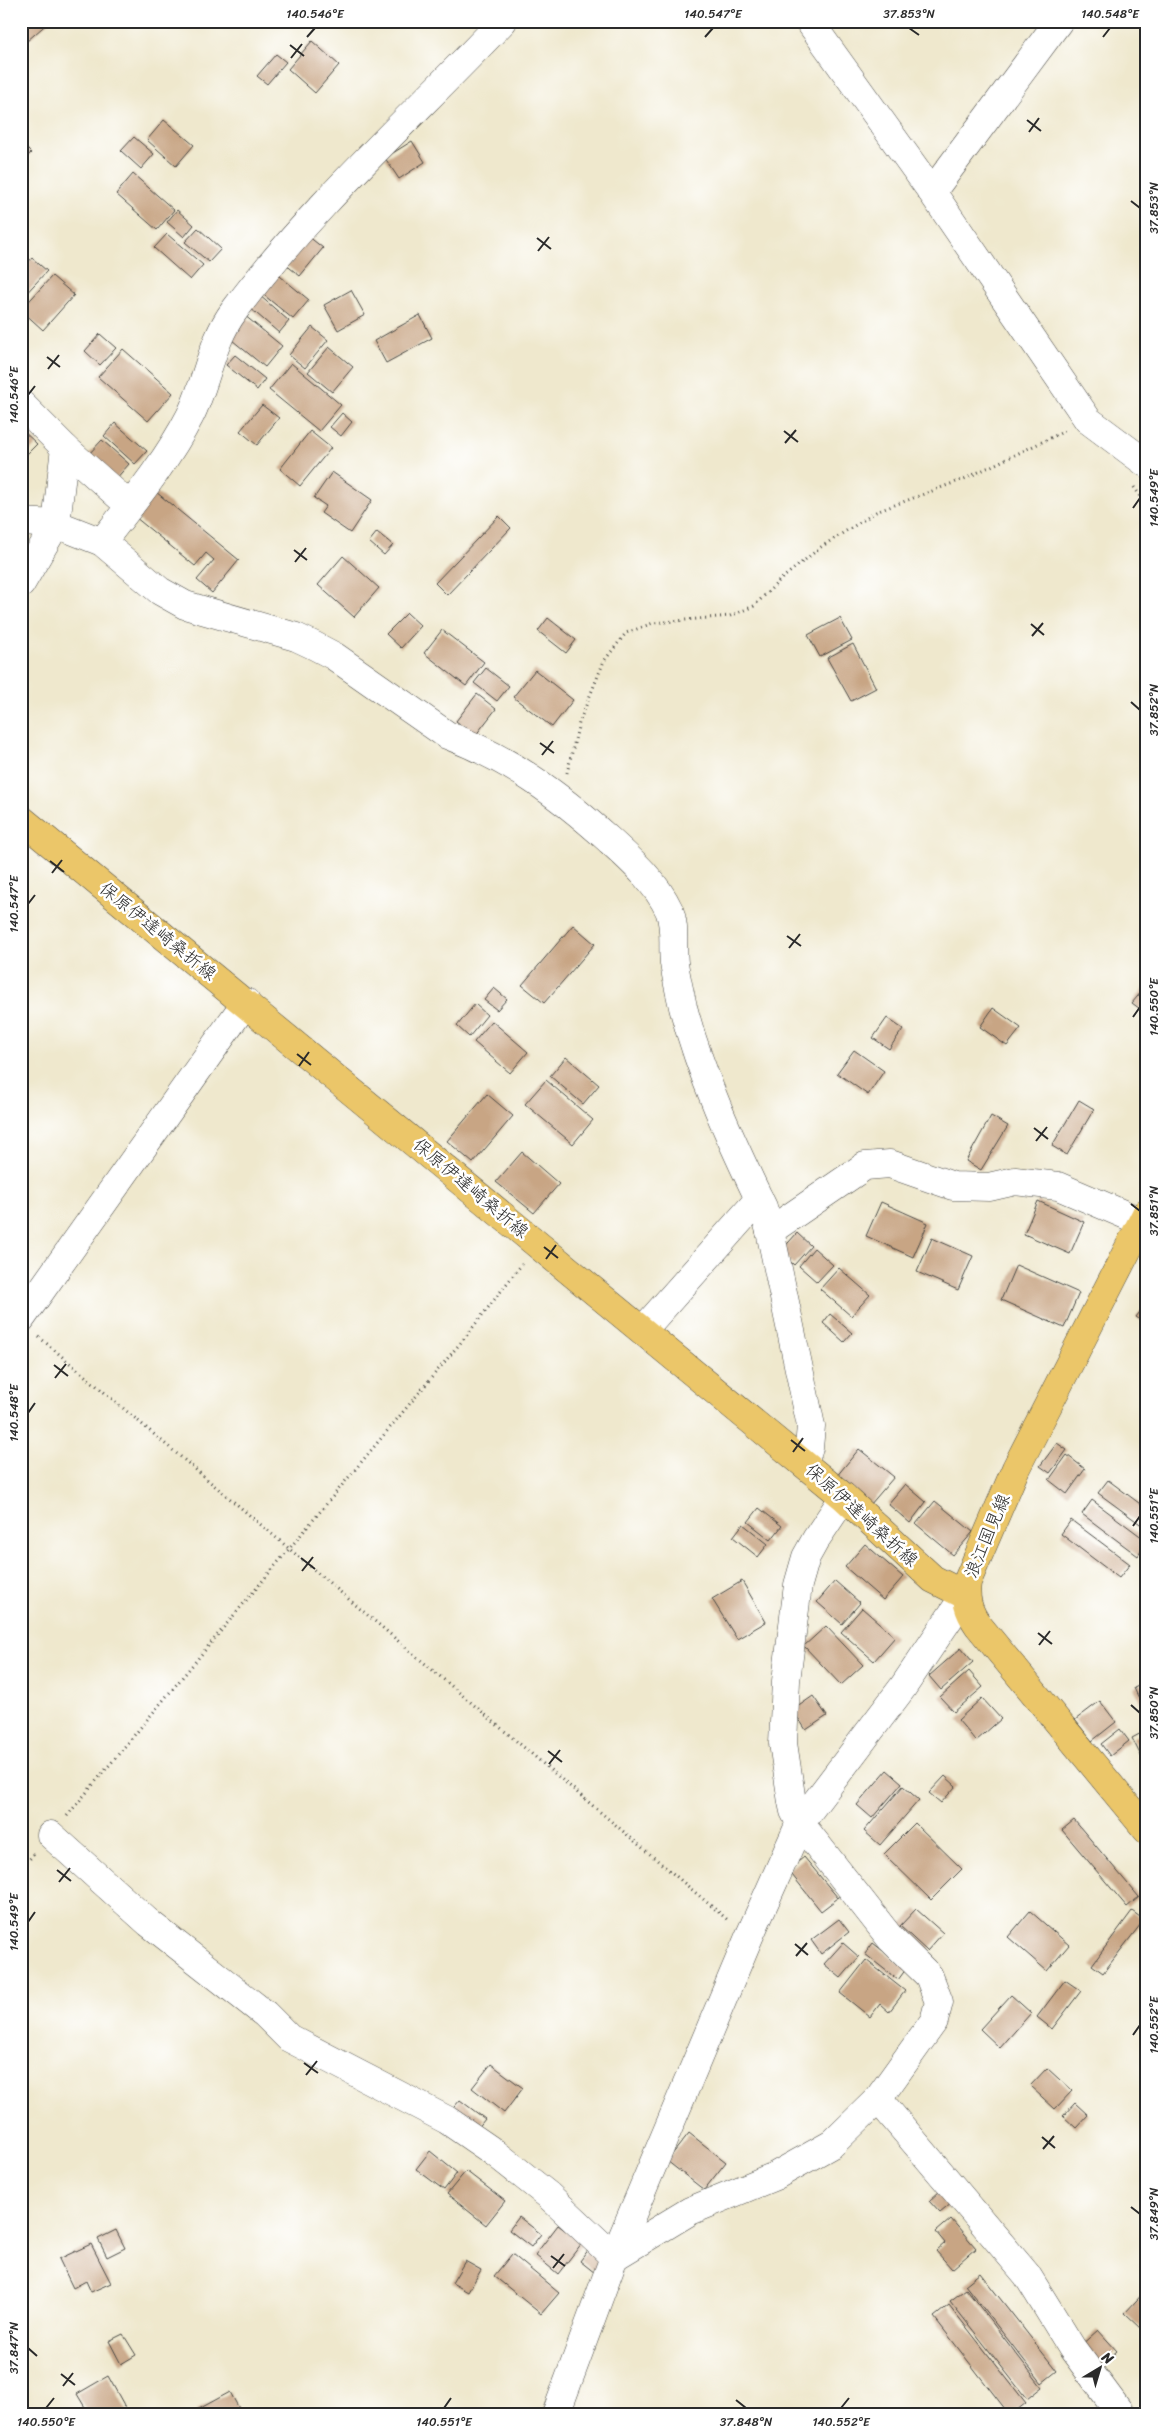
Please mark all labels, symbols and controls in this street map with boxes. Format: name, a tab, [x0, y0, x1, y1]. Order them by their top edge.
text: 140.546°E	[286, 3, 345, 25]
text: 140.547°E	[684, 3, 743, 25]
text: 37.853°N	[883, 3, 936, 25]
text: 140.548°E	[1081, 3, 1140, 25]
text: 37.853°N	[1143, 181, 1165, 234]
text: 140.546°E	[3, 365, 25, 424]
text: 140.549°E	[1143, 468, 1165, 527]
text: 37.852°N	[1143, 683, 1165, 736]
street label: 保原伊達崎桑折線	[92, 873, 224, 989]
text: 140.547°E	[3, 874, 25, 933]
text: 140.550°E	[1143, 977, 1165, 1036]
street label: 保原伊達崎桑折線	[406, 1129, 536, 1247]
text: 37.851°N	[1143, 1185, 1165, 1236]
text: 140.548°E	[3, 1383, 25, 1442]
street label: 保原伊達崎桑折線	[798, 1455, 926, 1575]
text: 140.551°E	[1143, 1487, 1165, 1544]
street label: 浪江国見線	[955, 1488, 1019, 1584]
text: 37.850°N	[1143, 1686, 1165, 1739]
text: 140.549°E	[3, 1892, 25, 1951]
text: 140.552°E	[1143, 1995, 1165, 2054]
text: 37.849°N	[1143, 2187, 1165, 2240]
text: 37.847°N	[3, 2321, 25, 2374]
north arrow	[1076, 2342, 1126, 2392]
text: N	[1095, 2345, 1119, 2371]
text: 140.550°E	[17, 2411, 76, 2433]
text: 140.551°E	[416, 2411, 473, 2433]
text: 37.848°N	[720, 2411, 773, 2433]
text: 140.552°E	[812, 2411, 871, 2433]

